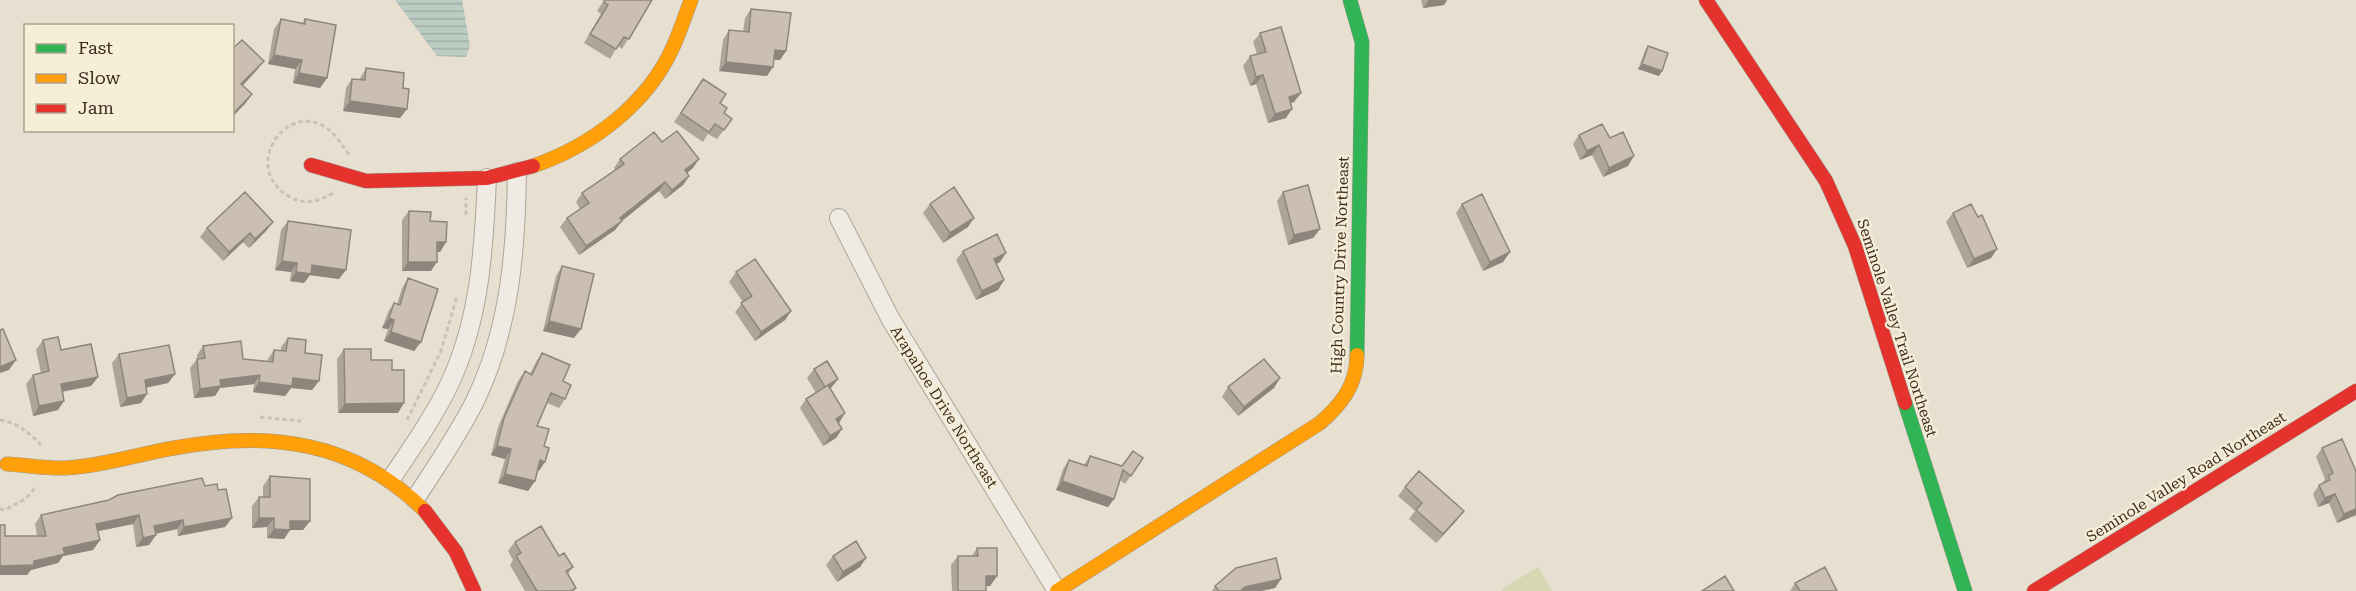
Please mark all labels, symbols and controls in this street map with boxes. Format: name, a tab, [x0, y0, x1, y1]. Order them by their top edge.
legend	[24, 24, 234, 132]
text: Fast	[78, 37, 113, 58]
text: Slow	[78, 67, 120, 88]
text: Jam	[78, 97, 114, 118]
street label: High Country Drive Northeast	[1327, 155, 1353, 374]
street label: Seminole Valley Trail Northeast	[1853, 217, 1941, 440]
street label: Arapahoe Drive Northeast	[887, 322, 1002, 492]
street label: Seminole Valley Road Northeast	[2083, 408, 2289, 546]

